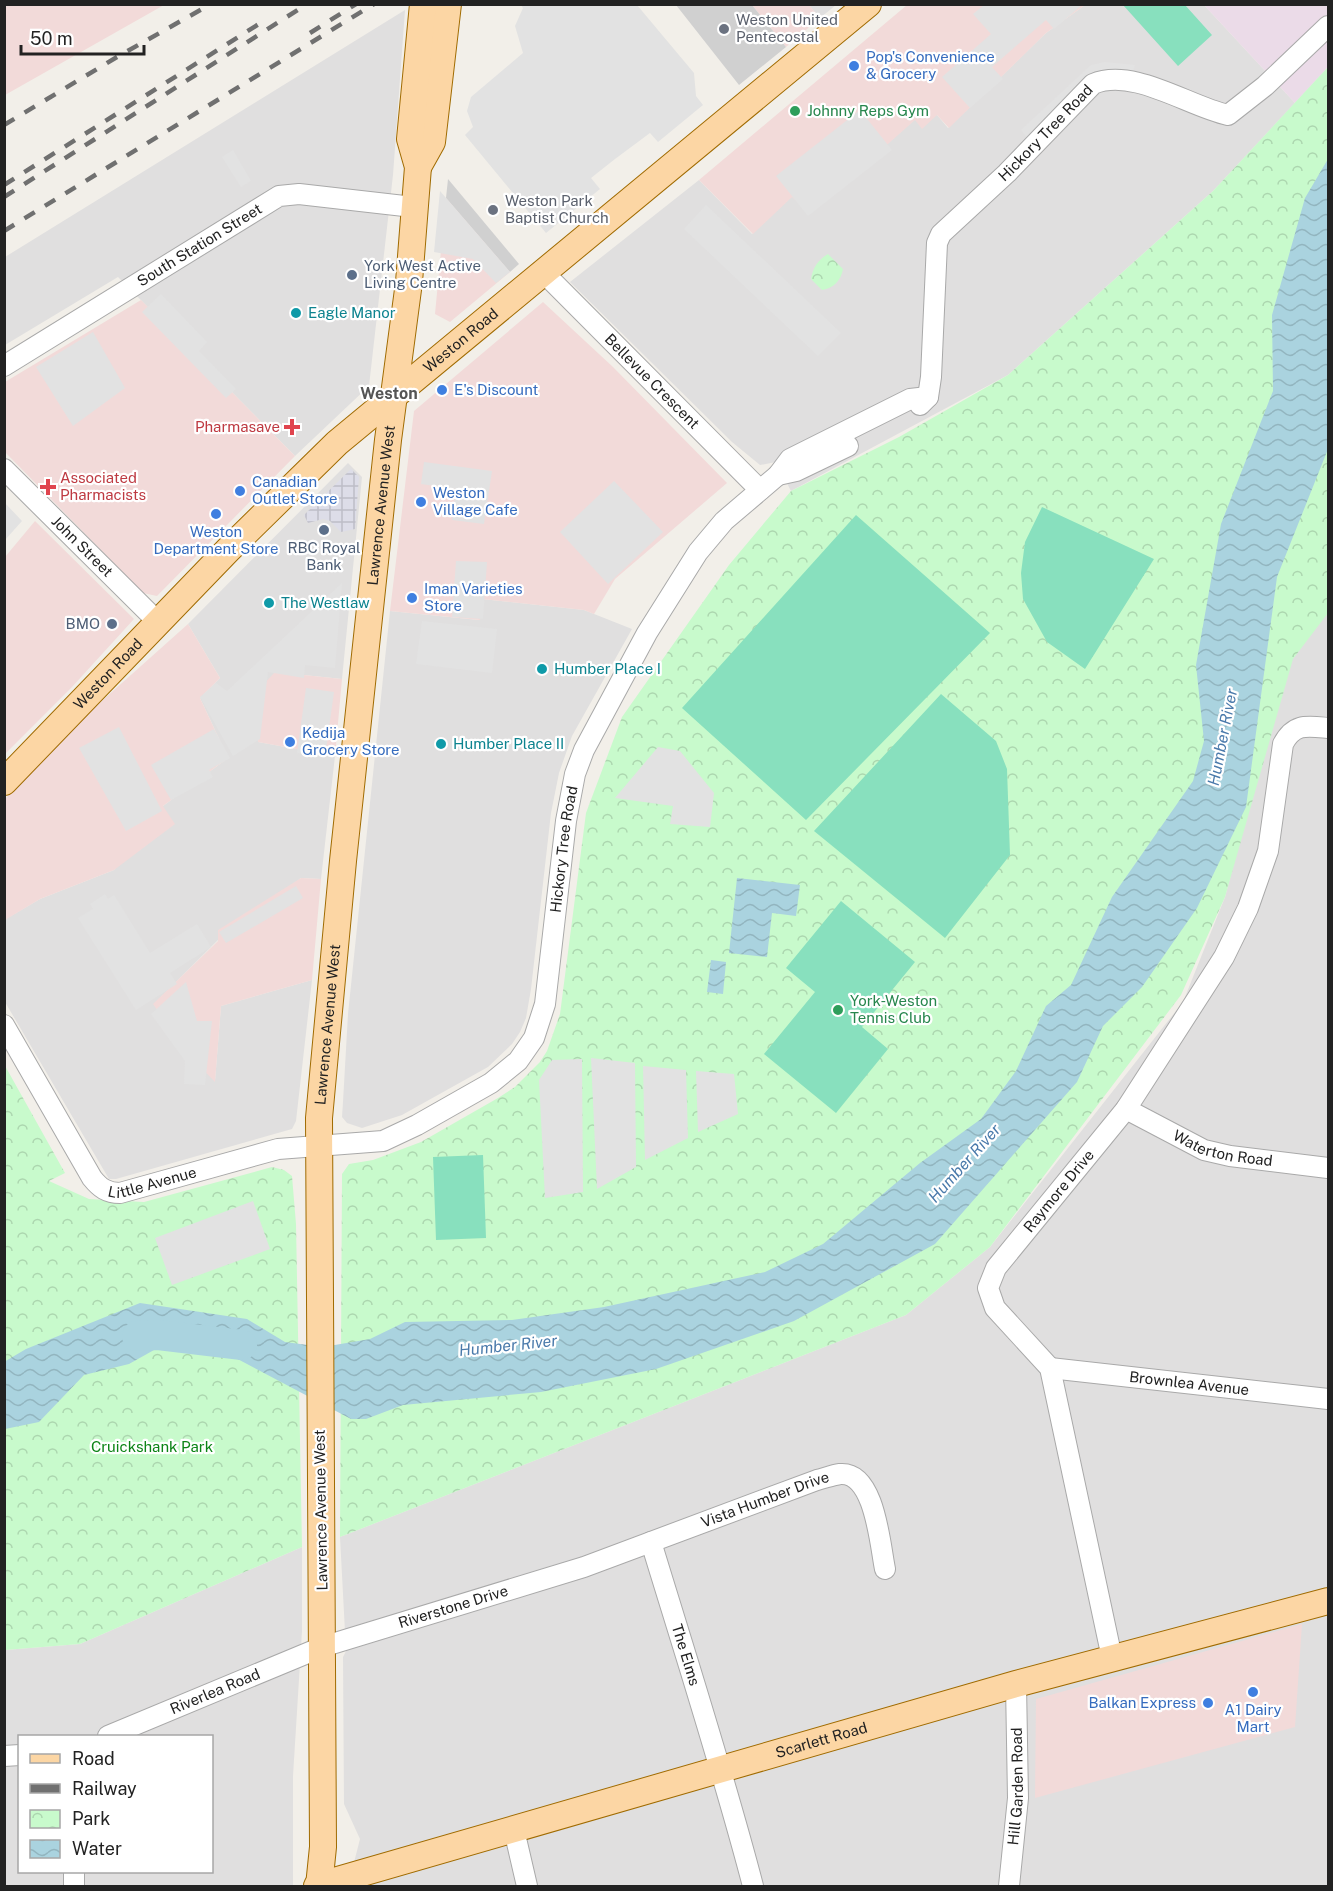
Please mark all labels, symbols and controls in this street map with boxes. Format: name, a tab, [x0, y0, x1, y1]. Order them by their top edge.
place label: Weston United Pentecostal	[736, 11, 838, 45]
scale bar	[21, 18, 144, 56]
marker: Weston United Pentecostal	[717, 22, 731, 36]
text: 50 m	[30, 28, 73, 49]
place label: Pop's Convenience & Grocery	[866, 48, 995, 82]
marker: Pop's Convenience & Grocery	[847, 59, 861, 73]
street label: Hickory Tree Road	[995, 81, 1096, 185]
place label: Johnny Reps Gym	[807, 102, 929, 119]
marker: Johnny Reps Gym	[788, 104, 802, 118]
place label: Weston Park Baptist Church	[505, 192, 609, 226]
street label: South Station Street	[134, 200, 265, 290]
marker: Weston Park Baptist Church	[486, 203, 500, 217]
place label: York West Active Living Centre	[364, 257, 481, 291]
marker: York West Active Living Centre	[345, 268, 359, 282]
place label: Eagle Manor	[308, 304, 396, 321]
street label: Weston Road	[420, 304, 501, 376]
marker: Eagle Manor	[289, 306, 303, 320]
street label: Bellevue Crescent	[602, 330, 703, 432]
place label: E's Discount	[454, 381, 538, 398]
marker: E's Discount	[435, 383, 449, 397]
district label: Weston	[360, 384, 418, 403]
place label: Pharmasave	[195, 418, 280, 435]
marker: Pharmasave	[285, 420, 299, 434]
street label: Lawrence Avenue West	[363, 424, 398, 586]
place label: Associated Pharmacists	[60, 469, 146, 503]
place label: Canadian Outlet Store	[252, 473, 337, 507]
marker: Associated Pharmacists	[41, 480, 55, 494]
marker: Canadian Outlet Store	[233, 484, 247, 498]
place label: Weston Village Cafe	[433, 484, 518, 518]
marker: Weston Village Cafe	[414, 495, 428, 509]
marker: Weston Department Store	[209, 507, 223, 521]
street label: John Street	[48, 512, 117, 580]
place label: Weston Department Store	[154, 523, 278, 557]
marker: RBC Royal Bank	[317, 523, 331, 537]
place label: RBC Royal Bank	[287, 539, 361, 573]
place label: Iman Varieties Store	[424, 580, 522, 614]
marker: Iman Varieties Store	[405, 591, 419, 605]
place label: The Westlaw	[281, 594, 370, 611]
marker: The Westlaw	[262, 596, 276, 610]
place label: BMO	[66, 615, 100, 632]
marker: BMO	[105, 617, 119, 631]
street label: Weston Road	[70, 635, 146, 713]
place label: Humber Place I	[554, 660, 661, 677]
marker: Humber Place I	[535, 662, 549, 676]
water label: Humber River	[1204, 686, 1241, 787]
place label: Kedija Grocery Store	[302, 724, 400, 758]
marker: Kedija Grocery Store	[283, 735, 297, 749]
place label: Humber Place II	[453, 735, 564, 752]
marker: Humber Place II	[434, 737, 448, 751]
street label: Hickory Tree Road	[547, 784, 581, 914]
street label: Lawrence Avenue West	[311, 943, 343, 1106]
place label: York-Weston Tennis Club	[850, 992, 937, 1026]
marker: York-Weston Tennis Club	[831, 1003, 845, 1017]
water label: Humber River	[924, 1120, 1005, 1206]
street label: Waterton Road	[1170, 1126, 1274, 1169]
street label: Raymore Drive	[1020, 1146, 1097, 1235]
street label: Little Avenue	[106, 1163, 198, 1201]
water label: Humber River	[458, 1331, 559, 1360]
street label: Brownlea Avenue	[1128, 1368, 1250, 1398]
street label: Lawrence Avenue West	[311, 1429, 330, 1591]
park label: Cruickshank Park	[91, 1438, 213, 1455]
street label: Vista Humber Drive	[699, 1468, 831, 1531]
street label: Riverstone Drive	[396, 1582, 510, 1631]
street label: The Elms	[669, 1622, 704, 1688]
street label: Riverlea Road	[167, 1665, 262, 1717]
marker: A1 Dairy Mart	[1246, 1685, 1260, 1699]
place label: Balkan Express	[1088, 1694, 1196, 1711]
marker: Balkan Express	[1201, 1696, 1215, 1710]
place label: A1 Dairy Mart	[1225, 1701, 1282, 1735]
street label: Scarlett Road	[773, 1718, 869, 1761]
street label: Hill Garden Road	[1004, 1727, 1026, 1846]
legend	[18, 1735, 213, 1873]
text: Road	[72, 1748, 115, 1769]
text: Railway	[72, 1778, 137, 1799]
text: Park	[72, 1808, 110, 1829]
text: Water	[72, 1838, 122, 1859]

